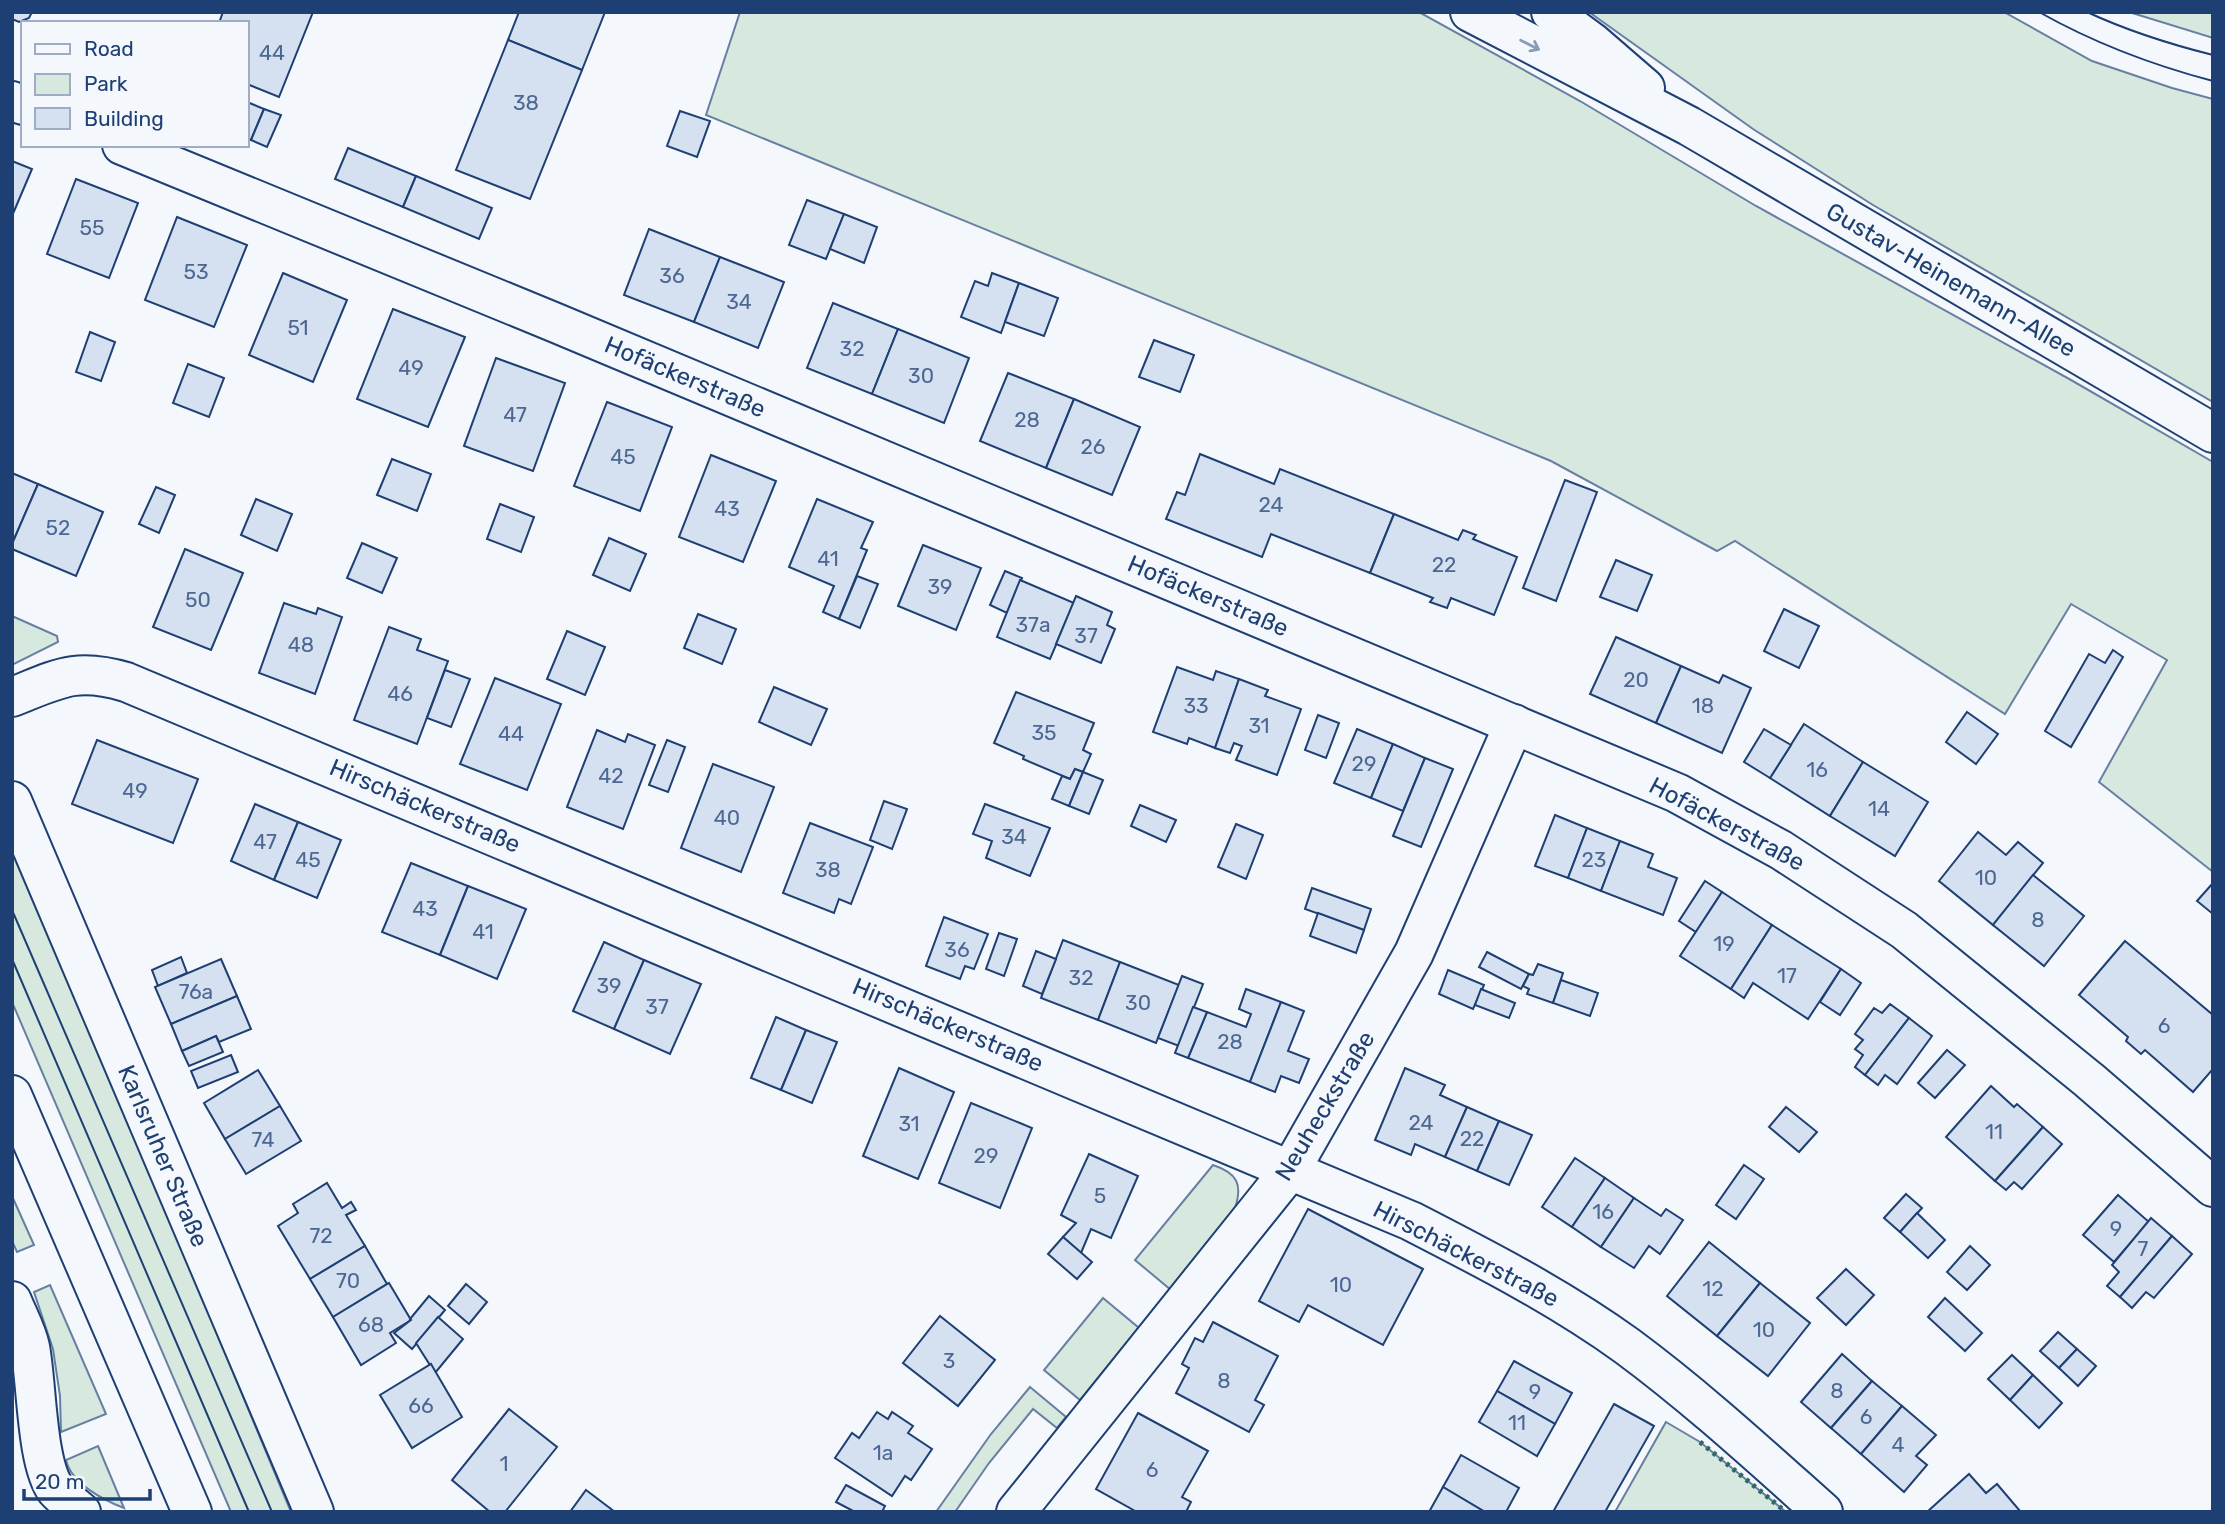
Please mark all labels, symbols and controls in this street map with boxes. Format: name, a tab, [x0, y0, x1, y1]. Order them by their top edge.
legend	[21, 21, 248, 147]
text: Road	[84, 36, 134, 61]
one-way arrow	[1519, 39, 1540, 52]
house number: 44	[259, 40, 285, 65]
text: Park	[84, 71, 128, 96]
house number: 38	[513, 90, 539, 115]
text: Building	[84, 106, 164, 131]
street label: Gustav-Heinemann-Allee	[1821, 197, 2081, 363]
house number: 55	[80, 215, 104, 240]
house number: 53	[183, 259, 209, 284]
house number: 36	[659, 263, 685, 288]
house number: 34	[726, 289, 752, 314]
house number: 51	[287, 315, 309, 340]
street label: Hofäckerstraße	[600, 331, 770, 423]
house number: 32	[840, 336, 864, 361]
house number: 49	[398, 355, 424, 380]
house number: 30	[908, 363, 934, 388]
house number: 47	[503, 402, 527, 427]
house number: 28	[1014, 407, 1040, 432]
house number: 26	[1081, 434, 1106, 459]
house number: 45	[610, 444, 636, 469]
house number: 24	[1258, 492, 1284, 517]
house number: 43	[714, 496, 740, 521]
house number: 52	[46, 515, 70, 540]
house number: 41	[817, 546, 839, 571]
street label: Hofäckerstraße	[1123, 550, 1293, 642]
house number: 22	[1432, 552, 1456, 577]
house number: 39	[927, 574, 953, 599]
house number: 50	[185, 587, 211, 612]
house number: 37a	[1016, 612, 1051, 637]
house number: 37	[1074, 623, 1098, 648]
house number: 48	[288, 632, 314, 657]
house number: 20	[1623, 667, 1649, 692]
house number: 46	[387, 681, 413, 706]
house number: 33	[1183, 693, 1209, 718]
house number: 18	[1692, 693, 1714, 718]
house number: 31	[1248, 713, 1270, 738]
house number: 35	[1031, 720, 1057, 745]
house number: 44	[498, 721, 524, 746]
house number: 29	[1352, 751, 1376, 776]
street label: Hirschäckerstraße	[325, 753, 525, 859]
house number: 16	[1806, 757, 1828, 782]
house number: 42	[598, 763, 624, 788]
street label: Hofäckerstraße	[1644, 771, 1810, 877]
house number: 49	[122, 778, 148, 803]
house number: 14	[1868, 796, 1890, 821]
house number: 40	[714, 805, 740, 830]
house number: 34	[1001, 824, 1027, 849]
house number: 47	[253, 829, 277, 854]
house number: 45	[295, 847, 321, 872]
house number: 23	[1582, 847, 1606, 872]
house number: 38	[815, 857, 841, 882]
house number: 10	[1975, 865, 1997, 890]
house number: 43	[412, 896, 438, 921]
house number: 8	[2031, 907, 2045, 932]
house number: 41	[472, 919, 494, 944]
house number: 19	[1713, 931, 1735, 956]
house number: 36	[944, 937, 970, 962]
house number: 17	[1777, 963, 1797, 988]
house number: 32	[1069, 965, 1093, 990]
street label: Hirschäckerstraße	[848, 972, 1048, 1078]
house number: 39	[596, 973, 622, 998]
house number: 76a	[179, 979, 213, 1004]
house number: 30	[1125, 990, 1151, 1015]
house number: 37	[645, 994, 669, 1019]
house number: 6	[2158, 1013, 2170, 1038]
street label: Neuheckstraße	[1269, 1026, 1381, 1186]
house number: 28	[1217, 1029, 1243, 1054]
street label: Karlsruher Straße	[112, 1061, 214, 1251]
house number: 24	[1408, 1110, 1434, 1135]
house number: 31	[898, 1111, 920, 1136]
house number: 11	[1985, 1119, 2003, 1144]
house number: 22	[1460, 1126, 1484, 1151]
house number: 74	[251, 1127, 275, 1152]
house number: 29	[974, 1143, 998, 1168]
house number: 5	[1094, 1183, 1106, 1208]
street label: Hirschäckerstraße	[1369, 1195, 1563, 1313]
house number: 16	[1592, 1199, 1614, 1224]
house number: 9	[2110, 1216, 2122, 1241]
house number: 72	[309, 1223, 333, 1248]
house number: 7	[2138, 1236, 2149, 1261]
house number: 70	[336, 1268, 360, 1293]
house number: 10	[1330, 1272, 1352, 1297]
house number: 12	[1702, 1276, 1724, 1301]
house number: 68	[358, 1312, 384, 1337]
house number: 10	[1753, 1317, 1775, 1342]
house number: 3	[943, 1348, 955, 1373]
house number: 8	[1217, 1368, 1231, 1393]
house number: 8	[1830, 1378, 1844, 1403]
house number: 9	[1529, 1379, 1541, 1404]
house number: 66	[408, 1393, 434, 1418]
house number: 6	[1860, 1404, 1872, 1429]
house number: 11	[1508, 1410, 1526, 1435]
house number: 4	[1891, 1432, 1905, 1457]
house number: 1a	[873, 1440, 893, 1465]
house number: 1	[500, 1451, 509, 1476]
house number: 6	[1146, 1457, 1158, 1482]
scale bar	[24, 1458, 150, 1502]
text: 20 m	[35, 1469, 84, 1494]

